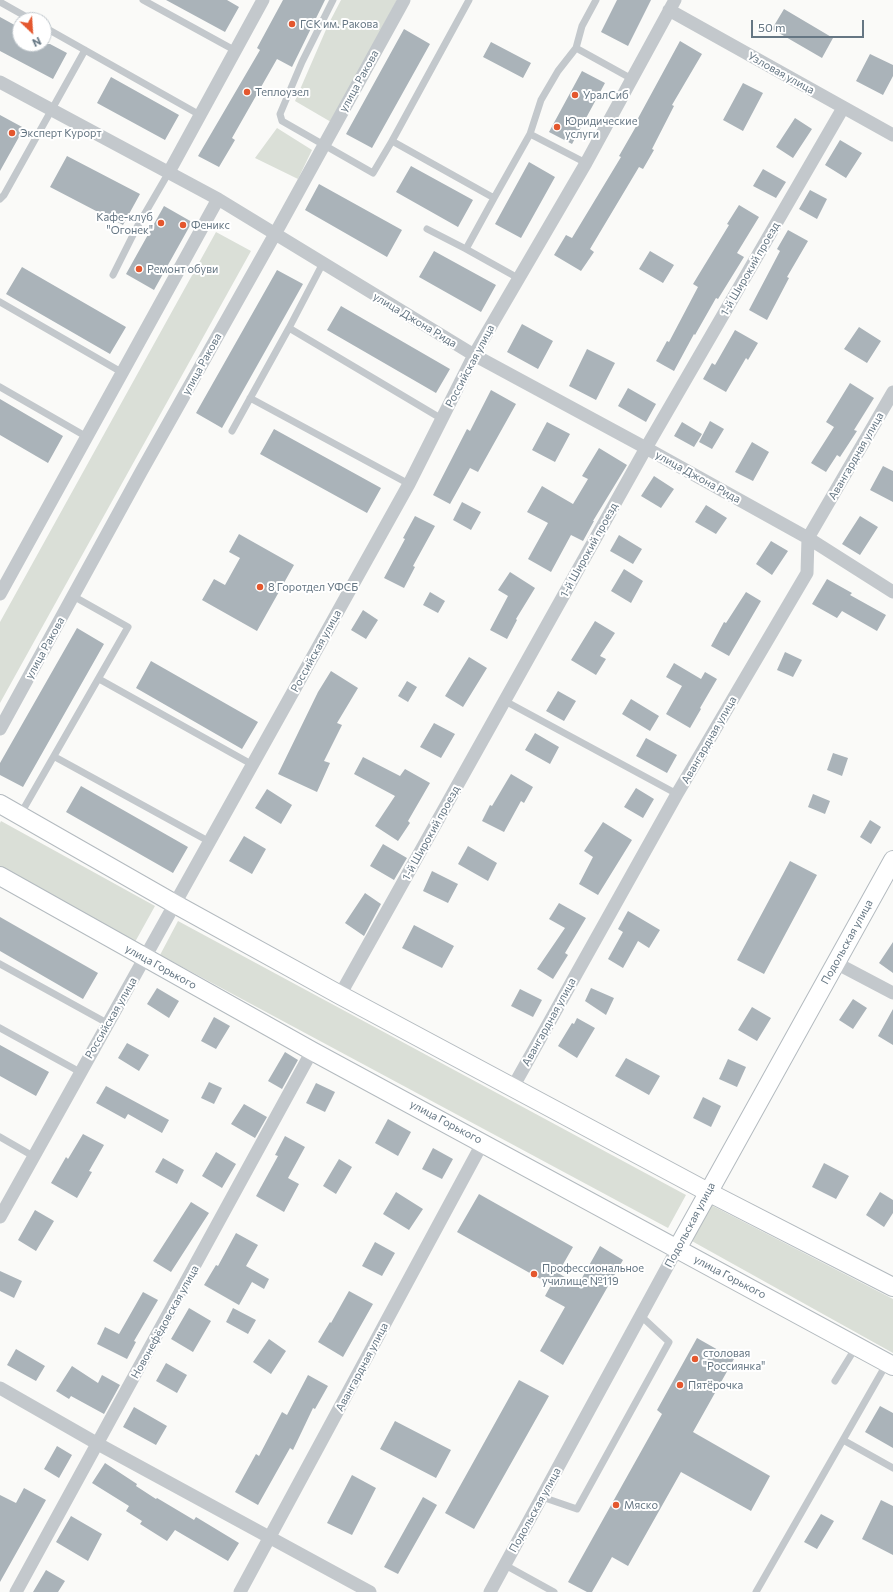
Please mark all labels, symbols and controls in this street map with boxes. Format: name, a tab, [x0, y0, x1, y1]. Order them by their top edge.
north arrow	[12, 12, 52, 52]
scale bar	[753, 12, 866, 38]
place label: ГСК им. Ракова	[300, 17, 378, 31]
marker: ГСК им. Ракова	[287, 19, 297, 29]
text: 50 m	[758, 20, 786, 34]
text: N	[30, 35, 43, 50]
street label: улица Ракова	[337, 48, 381, 114]
street label: Узловая улица	[745, 49, 817, 97]
place label: Теплоузел	[255, 85, 309, 99]
marker: Теплоузел	[242, 87, 252, 97]
place label: УралСиб	[583, 88, 629, 102]
marker: УралСиб	[570, 90, 580, 100]
place label: Юридические услуги	[565, 114, 637, 140]
marker: Юридические услуги	[552, 122, 562, 132]
place label: Эксперт Курорт	[20, 126, 102, 140]
marker: Эксперт Курорт	[7, 128, 17, 138]
place label: Кафе-клуб "Огонек"	[96, 210, 153, 236]
marker: Кафе-клуб "Огонек"	[156, 218, 166, 228]
place label: Феникс	[191, 218, 230, 232]
marker: Феникс	[178, 220, 188, 230]
street label: 1-й Широкий проезд	[718, 220, 782, 318]
place label: Ремонт обуви	[147, 262, 218, 276]
marker: Ремонт обуви	[134, 264, 144, 274]
street label: улица Джона Рида	[371, 290, 459, 350]
street label: Российская улица	[443, 322, 497, 410]
street label: улица Ракова	[180, 331, 224, 397]
street label: Авангардная улица	[826, 410, 886, 502]
street label: улица Джона Рида	[653, 448, 743, 506]
street label: 1-й Широкий проезд	[558, 500, 620, 600]
place label: 8 Горотдел УФСБ	[268, 580, 358, 594]
marker: 8 Горотдел УФСБ	[255, 582, 265, 592]
street label: Российская улица	[288, 608, 344, 694]
street label: улица Ракова	[23, 615, 67, 681]
street label: Авангардная улица	[679, 694, 739, 786]
street label: 1-й Широкий проезд	[400, 783, 462, 883]
street label: Подольская улица	[818, 897, 876, 987]
street label: улица Горького	[123, 942, 199, 992]
street label: Российская улица	[82, 975, 140, 1061]
street label: Авангардная улица	[519, 976, 579, 1068]
street label: улица Горького	[408, 1097, 484, 1147]
street label: Подольская улица	[662, 1180, 718, 1270]
street label: улица Горького	[692, 1252, 768, 1302]
place label: Профессиональное училище №119	[542, 1261, 644, 1287]
street label: Новонефёдовская улица	[128, 1263, 202, 1381]
marker: Профессиональное училище №119	[529, 1269, 539, 1279]
street label: Авангардная улица	[333, 1320, 391, 1414]
place label: столовая "Россиянка"	[703, 1346, 765, 1372]
marker: столовая "Россиянка"	[690, 1354, 700, 1364]
place label: Пятёрочка	[688, 1378, 743, 1392]
marker: Пятёрочка	[675, 1380, 685, 1390]
street label: Подольская улица	[506, 1465, 564, 1555]
place label: Мяско	[624, 1498, 658, 1512]
marker: Мяско	[611, 1500, 621, 1510]

